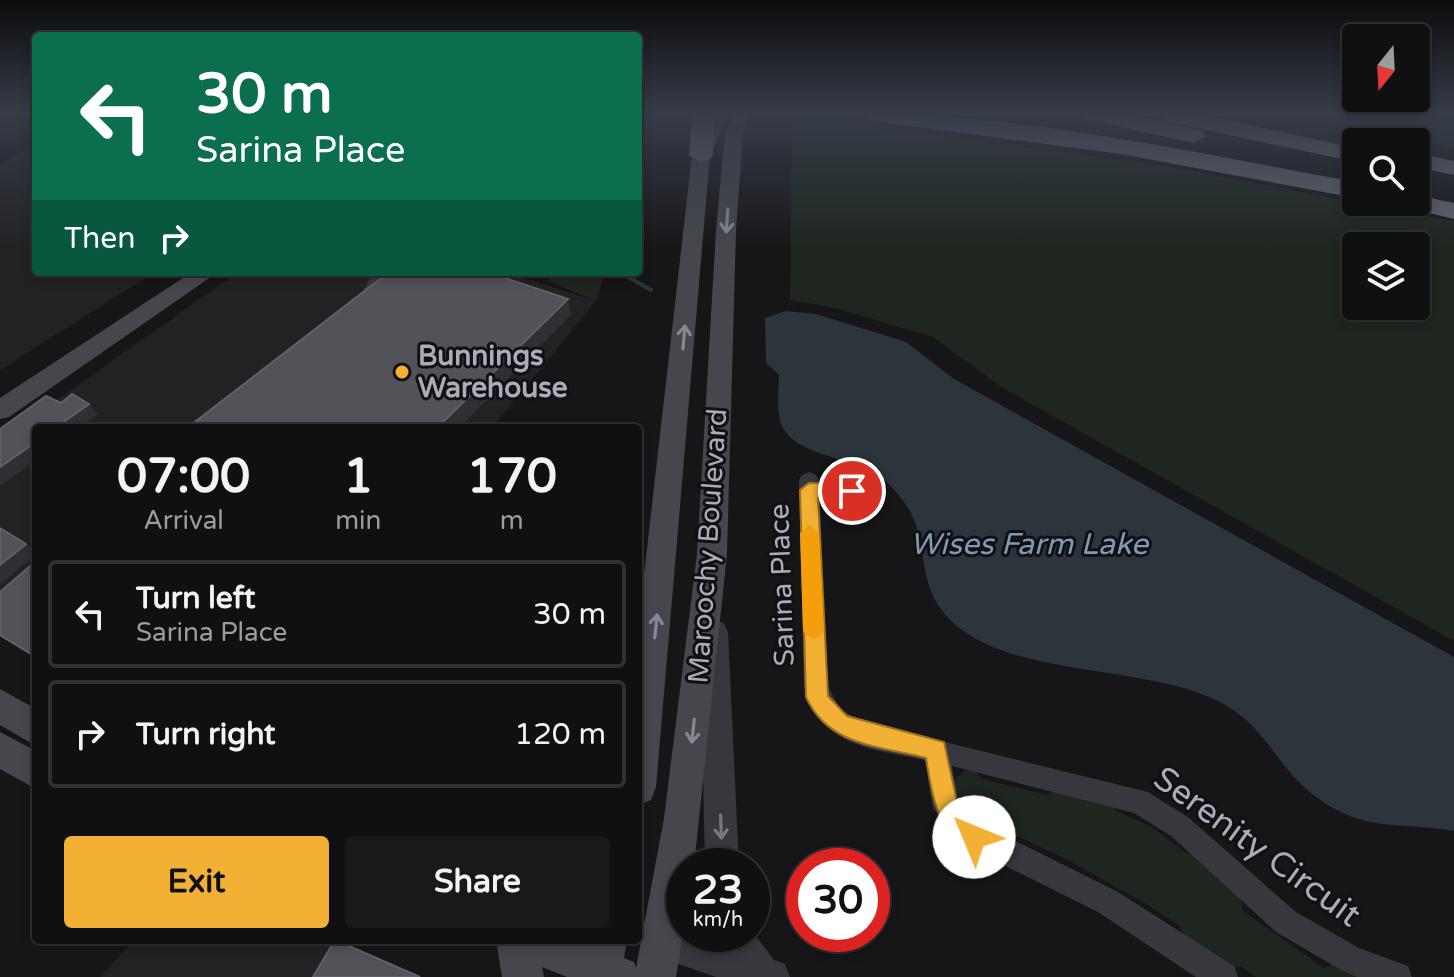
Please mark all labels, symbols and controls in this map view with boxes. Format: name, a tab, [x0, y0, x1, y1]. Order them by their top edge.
north arrow	[1342, 24, 1430, 112]
map controls	[1342, 24, 1430, 320]
text: 30 m	[196, 61, 332, 128]
icon: left	[64, 64, 168, 168]
button: search	[1342, 128, 1430, 216]
text: Sarina Place	[196, 129, 405, 172]
one-way arrow	[719, 207, 734, 234]
icon: right	[152, 216, 196, 260]
text: Then	[64, 220, 136, 257]
button: layers	[1342, 232, 1430, 320]
one-way arrow	[677, 324, 692, 351]
place label: Bunnings Warehouse	[418, 339, 568, 405]
marker: Bunnings Warehouse	[393, 363, 411, 381]
street label: Maroochy Boulevard	[681, 407, 735, 685]
text: 07:00	[117, 448, 250, 506]
text: 1	[343, 448, 373, 506]
text: 170	[466, 448, 557, 506]
pin	[818, 457, 886, 525]
icon: arrive	[830, 469, 874, 513]
street label: Sarina Place	[762, 503, 802, 667]
text: Arrival	[143, 505, 224, 536]
text: min	[335, 505, 381, 536]
text: m	[500, 505, 524, 536]
water label: Wises Farm Lake	[910, 526, 1150, 563]
text: Turn left	[136, 580, 255, 617]
icon: left	[68, 592, 112, 636]
text: 30 m	[533, 596, 606, 633]
one-way arrow	[649, 613, 664, 640]
text: Sarina Place	[136, 617, 287, 648]
icon: right	[68, 712, 112, 756]
text: Turn right	[136, 716, 276, 753]
text: 120 m	[514, 716, 606, 753]
one-way arrow	[685, 718, 700, 744]
street label: Serenity Circuit	[1145, 758, 1369, 936]
position arrow	[932, 795, 1016, 879]
one-way arrow	[713, 813, 728, 840]
button: Exit	[64, 836, 329, 928]
button: Share	[345, 836, 610, 928]
speed limit sign: 30	[786, 848, 890, 952]
text: 23	[693, 866, 743, 914]
text: km/h	[693, 908, 743, 932]

